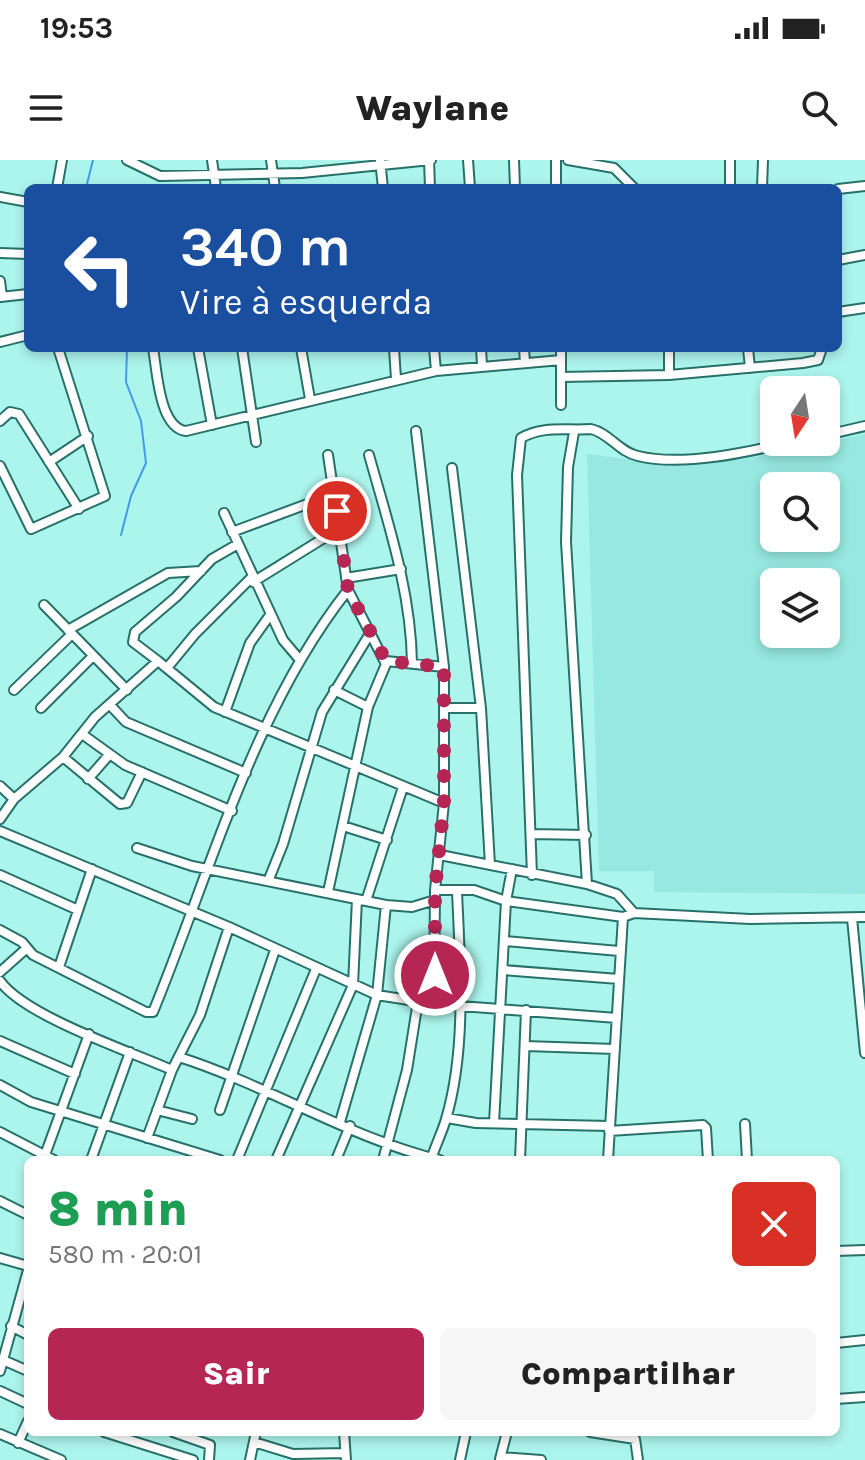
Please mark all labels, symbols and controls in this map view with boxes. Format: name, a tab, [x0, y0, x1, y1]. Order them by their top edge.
text: 19:53	[40, 10, 113, 46]
icon: menu	[24, 86, 68, 130]
icon: search	[797, 86, 841, 130]
text: Waylane	[356, 87, 509, 129]
text: 340 m	[180, 214, 351, 279]
icon: left	[48, 216, 152, 320]
text: Vire à esquerda	[180, 281, 432, 323]
north arrow	[760, 376, 840, 456]
map controls	[760, 376, 840, 648]
button: search	[760, 472, 840, 552]
pin	[303, 477, 371, 545]
icon: arrive	[315, 489, 359, 533]
button: layers	[760, 568, 840, 648]
position arrow	[393, 933, 477, 1017]
text: 8 min	[48, 1181, 188, 1237]
button: close	[732, 1182, 816, 1266]
text: 580 m · 20:01	[48, 1239, 202, 1270]
button: Sair	[48, 1328, 424, 1420]
button: Compartilhar	[440, 1328, 816, 1420]

